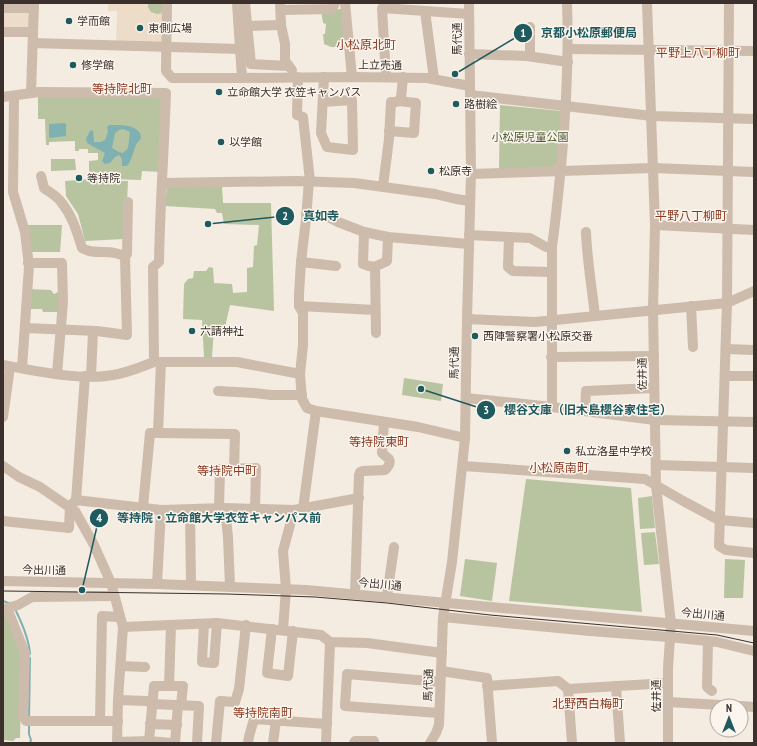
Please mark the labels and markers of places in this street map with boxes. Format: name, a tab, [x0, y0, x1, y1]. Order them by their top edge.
place label: 学而館	[77, 14, 110, 28]
marker: 学而館	[64, 16, 74, 26]
place label: 東側広場	[148, 21, 192, 35]
callout: 京都小松原郵便局	[513, 21, 645, 45]
marker: 東側広場	[135, 23, 145, 33]
place label: 修学館	[81, 58, 114, 72]
marker: 修学館	[68, 60, 78, 70]
place label: 立命館大学 衣笠キャンパス	[227, 85, 361, 99]
marker: 立命館大学 衣笠キャンパス	[214, 87, 224, 97]
place label: 路樹絵	[464, 97, 497, 111]
marker: 路樹絵	[451, 99, 461, 109]
place label: 以学館	[229, 135, 262, 149]
marker: 以学館	[216, 137, 226, 147]
place label: 松原寺	[439, 164, 472, 178]
marker: 松原寺	[426, 166, 436, 176]
place label: 等持院	[87, 171, 120, 185]
marker: 等持院	[74, 173, 84, 183]
callout: 真如寺	[275, 204, 347, 228]
place label: 六請神社	[200, 324, 244, 338]
marker: 六請神社	[187, 326, 197, 336]
place label: 西陣警察署小松原交番	[483, 329, 593, 343]
marker: 西陣警察署小松原交番	[470, 331, 480, 341]
callout: 櫻谷文庫（旧木島櫻谷家住宅）	[476, 398, 680, 422]
place label: 私立洛星中学校	[575, 444, 652, 458]
marker: 私立洛星中学校	[562, 446, 572, 456]
callout: 等持院・立命館大学衣笠キャンパス前	[89, 506, 329, 530]

